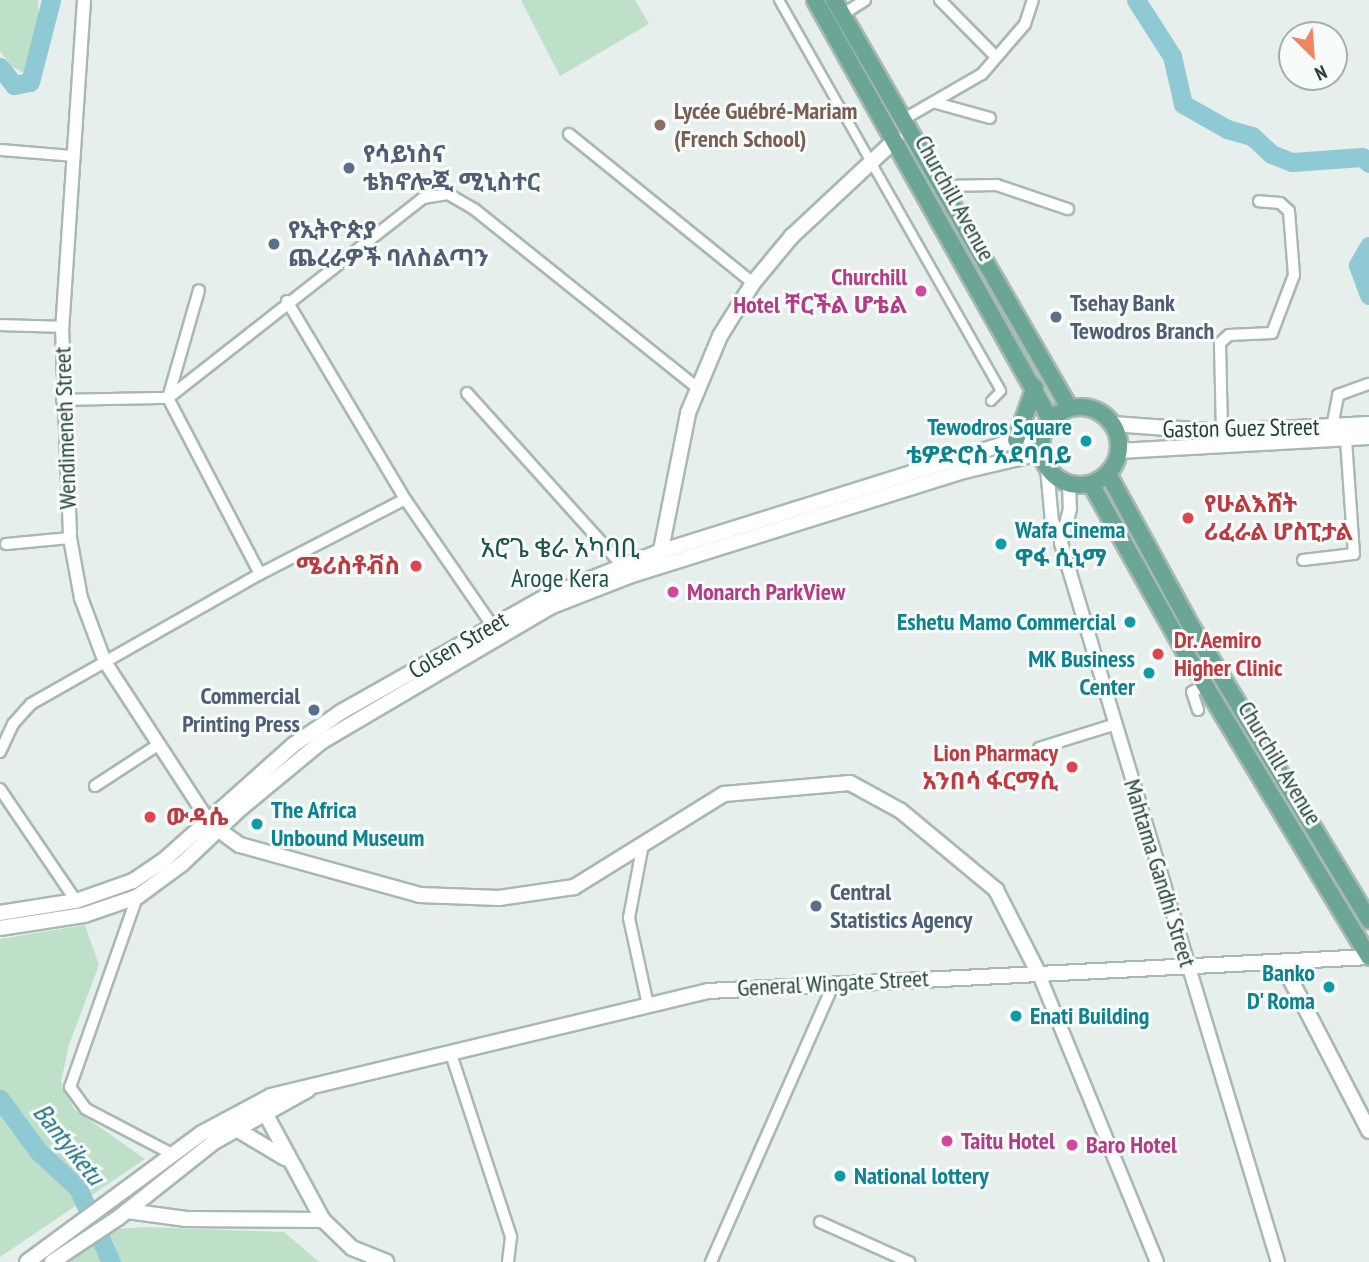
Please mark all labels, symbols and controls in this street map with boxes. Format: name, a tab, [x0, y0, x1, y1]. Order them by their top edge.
north arrow	[1278, 21, 1348, 91]
text: N	[1311, 60, 1331, 86]
place label: Lycée Guébré-Mariam (French School)	[674, 97, 858, 153]
marker: Lycée Guébré-Mariam (French School)	[652, 117, 668, 133]
street label: Churchill Avenue	[909, 130, 1001, 266]
place label: የሳይነስና ቴክኖሎጂ ሚኒስተር	[363, 140, 540, 196]
marker: የሳይነስና ቴክኖሎጂ ሚኒስተር	[341, 160, 357, 176]
place label: የኢትዮጵያ ጨረራዎች ባለስልጣን	[288, 216, 489, 272]
marker: የኢትዮጵያ ጨረራዎች ባለስልጣን	[266, 236, 282, 252]
place label: Churchill Hotel ቸርችል ሆቴል	[733, 263, 907, 319]
marker: Churchill Hotel ቸርችል ሆቴል	[913, 283, 929, 299]
place label: Tsehay Bank Tewodros Branch	[1070, 289, 1214, 345]
marker: Tsehay Bank Tewodros Branch	[1048, 309, 1064, 325]
street label: Wendimeneh Street	[48, 346, 82, 510]
street label: Gaston Guez Street	[1162, 412, 1320, 444]
place label: Tewodros Square ቴዎድሮስ አደባባይ	[906, 413, 1072, 469]
marker: Tewodros Square ቴዎድሮስ አደባባይ	[1078, 433, 1094, 449]
place label: የሁልእሸት ሪፈራል ሆስፒታል	[1204, 490, 1353, 546]
marker: የሁልእሸት ሪፈራል ሆስፒታል	[1178, 508, 1198, 528]
place label: Wafa Cinema ዋፋ ሲኒማ	[1015, 516, 1126, 572]
district label: አሮጌ ቄራ አካባቢ Aroge Kera	[480, 532, 640, 594]
marker: Wafa Cinema ዋፋ ሲኒማ	[993, 536, 1009, 552]
place label: ሜሪስቶቭስ	[296, 552, 400, 580]
marker: ሜሪስቶቭስ	[406, 556, 426, 576]
place label: Monarch ParkView	[687, 578, 845, 606]
marker: Monarch ParkView	[665, 584, 681, 600]
street label: Colsen Street	[403, 605, 513, 685]
place label: Eshetu Mamo Commercial	[897, 608, 1116, 636]
marker: Eshetu Mamo Commercial	[1122, 614, 1138, 630]
place label: Dr. Aemiro Higher Clinic	[1174, 626, 1283, 682]
marker: Dr. Aemiro Higher Clinic	[1148, 644, 1168, 664]
place label: MK Business Center	[1028, 645, 1135, 701]
marker: MK Business Center	[1141, 665, 1157, 681]
place label: Commercial Printing Press	[182, 682, 300, 738]
street label: Churchill Avenue	[1232, 696, 1328, 830]
marker: Commercial Printing Press	[306, 702, 322, 718]
place label: Lion Pharmacy አንበሳ ፋርማሲ	[922, 739, 1058, 795]
marker: Lion Pharmacy አንበሳ ፋርማሲ	[1064, 759, 1080, 775]
street label: Mahtama Gandhi Street	[1118, 776, 1202, 970]
place label: The Africa Unbound Museum	[271, 796, 424, 852]
place label: ውዳሴ	[166, 803, 229, 831]
marker: ውዳሴ	[140, 807, 160, 827]
marker: The Africa Unbound Museum	[249, 816, 265, 832]
place label: Central Statistics Agency	[830, 878, 973, 934]
marker: Central Statistics Agency	[808, 898, 824, 914]
place label: Banko D' Roma	[1245, 959, 1315, 1015]
street label: General Wingate Street	[736, 964, 930, 1002]
marker: Banko D' Roma	[1321, 979, 1337, 995]
place label: Enati Building	[1030, 1002, 1149, 1030]
marker: Enati Building	[1008, 1008, 1024, 1024]
water label: Bantyiketu	[27, 1097, 111, 1191]
place label: Taitu Hotel	[961, 1127, 1055, 1155]
place label: Baro Hotel	[1086, 1131, 1177, 1159]
marker: Taitu Hotel	[939, 1133, 955, 1149]
marker: Baro Hotel	[1064, 1137, 1080, 1153]
place label: National lottery	[854, 1162, 989, 1190]
marker: National lottery	[832, 1168, 848, 1184]

